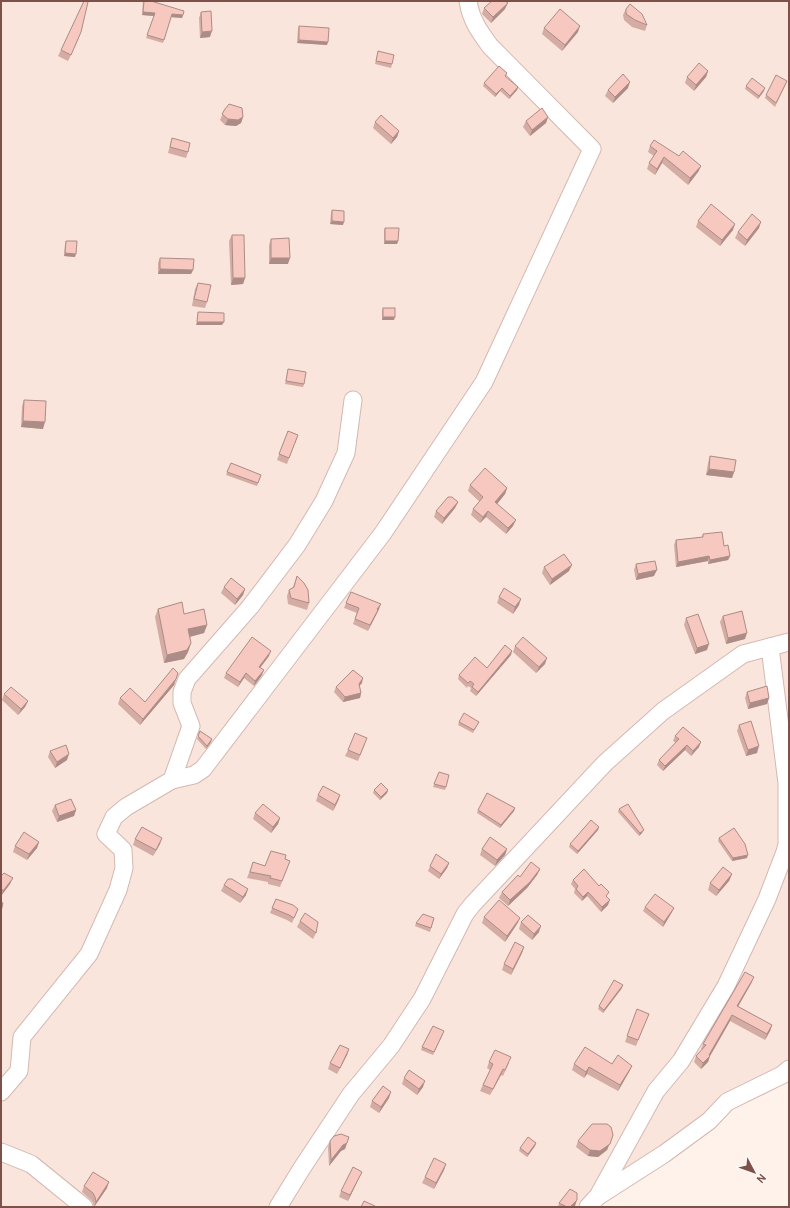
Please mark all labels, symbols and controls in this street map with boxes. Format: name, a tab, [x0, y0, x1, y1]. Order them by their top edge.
north arrow	[734, 1152, 774, 1192]
text: N	[753, 1170, 769, 1185]

